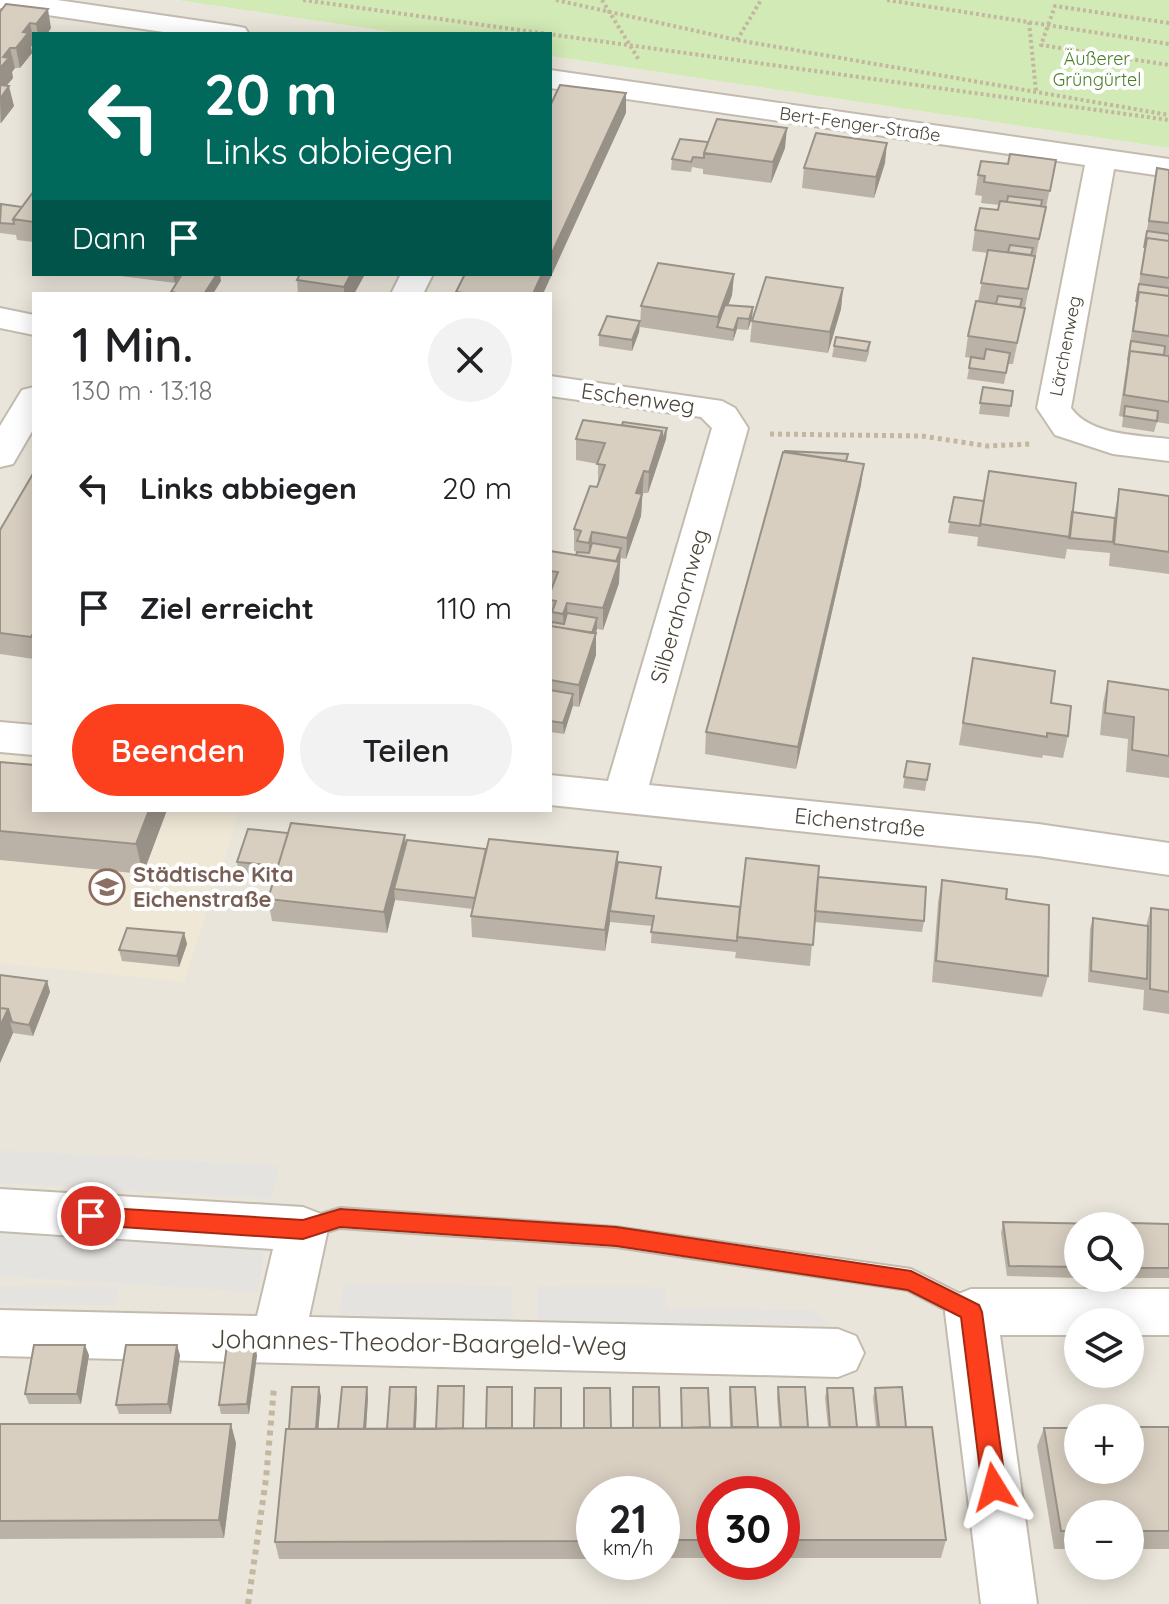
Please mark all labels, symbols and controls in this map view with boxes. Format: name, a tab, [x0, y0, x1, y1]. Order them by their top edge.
park label: Äußerer Grüngürtel	[1053, 47, 1141, 91]
text: 20 m	[204, 59, 338, 129]
icon: left	[72, 64, 176, 168]
street label: Bert-Fenger-Straße	[778, 101, 942, 147]
text: Links abbiegen	[204, 128, 454, 173]
icon: arrive	[162, 216, 206, 260]
text: Dann	[72, 219, 146, 257]
street label: Lärchenweg	[1044, 294, 1086, 398]
text: 1 Min.	[72, 314, 193, 374]
button: close	[428, 318, 512, 402]
text: 130 m · 13:18	[72, 374, 213, 407]
street label: Eschenweg	[579, 376, 697, 420]
icon: left	[72, 466, 116, 510]
text: Links abbiegen	[140, 469, 357, 507]
text: 20 m	[442, 469, 512, 507]
street label: Silberahornweg	[644, 526, 714, 686]
icon: arrive	[72, 586, 116, 630]
text: Ziel erreicht	[140, 589, 314, 627]
text: 110 m	[436, 589, 512, 627]
button: Beenden	[72, 704, 284, 796]
button: Teilen	[300, 704, 512, 796]
street label: Eichenstraße	[793, 801, 927, 843]
place label: Städtische Kita Eichenstraße	[133, 860, 293, 913]
school or university icon: Städtische Kita Eichenstraße	[88, 868, 126, 906]
pin	[57, 1182, 125, 1250]
icon: arrive	[69, 1194, 113, 1238]
map controls	[1064, 1212, 1144, 1580]
button: search	[1064, 1212, 1144, 1292]
button: layers	[1064, 1308, 1144, 1388]
street label: Johannes-Theodor-Baargeld-Weg	[210, 1322, 628, 1362]
button: +	[1064, 1404, 1144, 1484]
position arrow	[952, 1445, 1036, 1529]
speed limit sign: 30	[696, 1476, 800, 1580]
text: 21	[609, 1493, 647, 1543]
button: −	[1064, 1500, 1144, 1580]
text: km/h	[603, 1535, 653, 1560]

